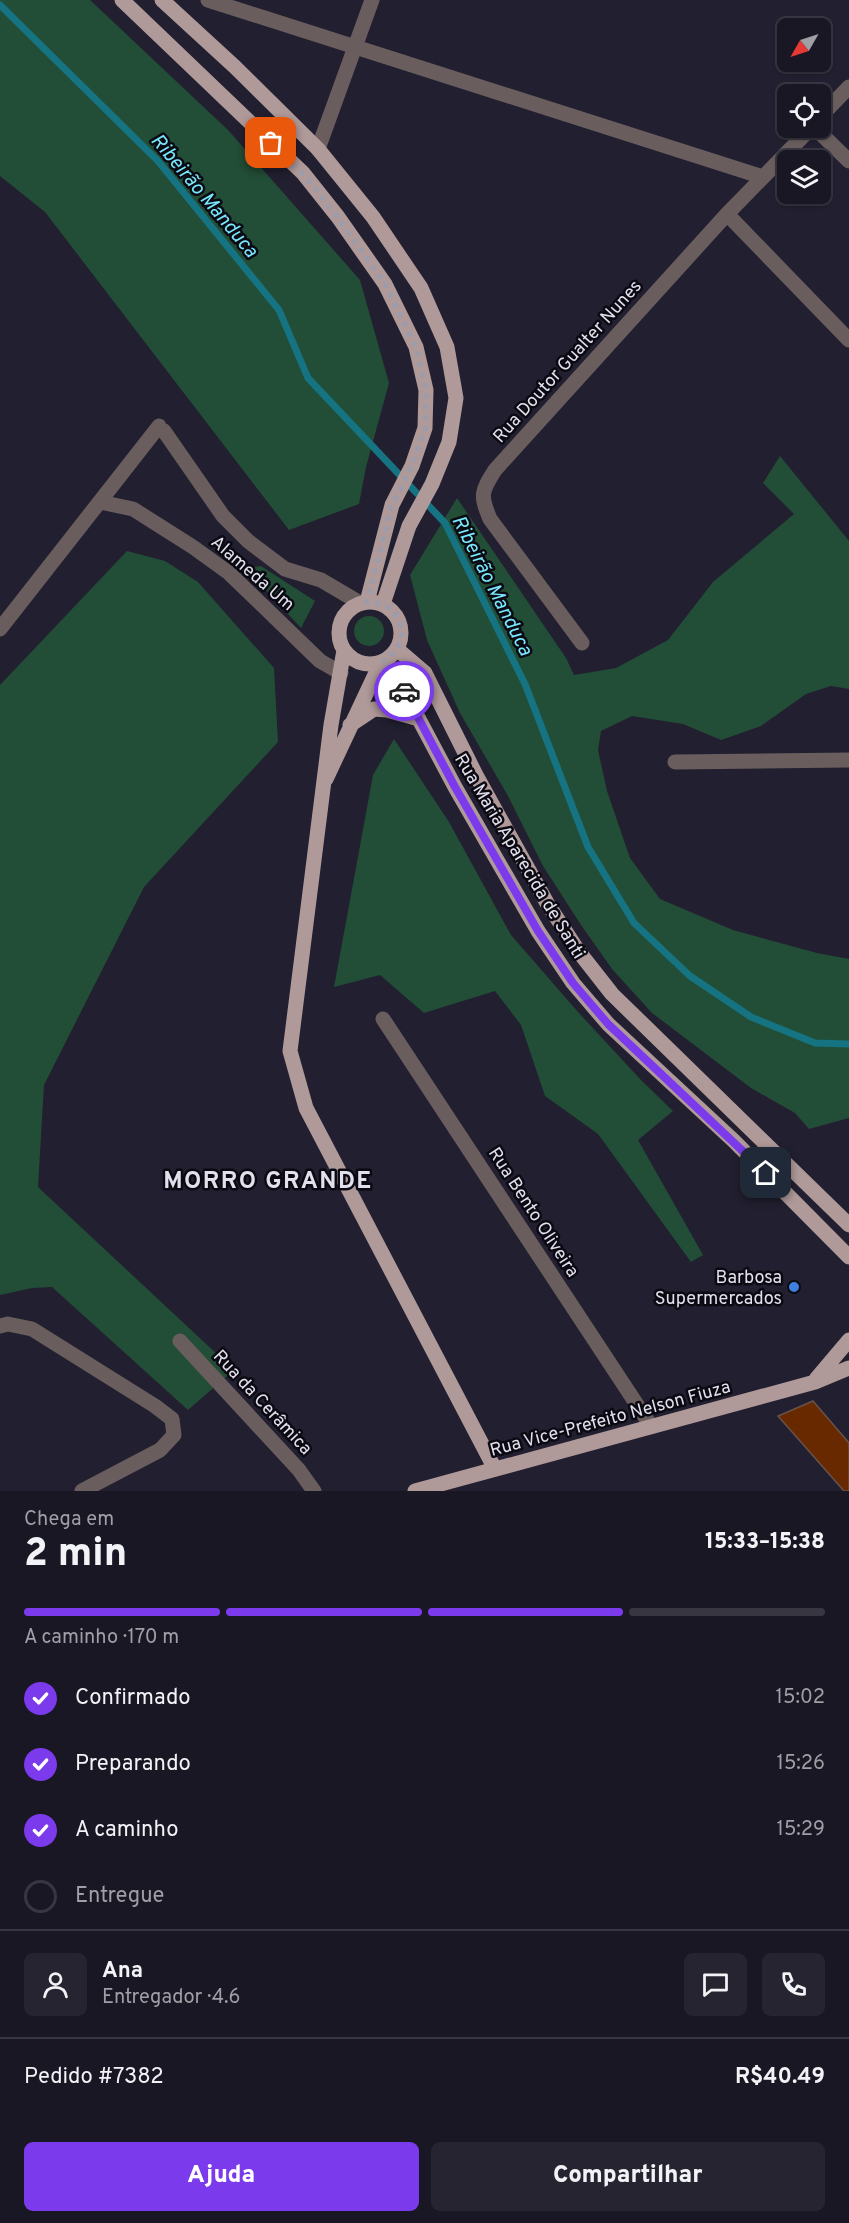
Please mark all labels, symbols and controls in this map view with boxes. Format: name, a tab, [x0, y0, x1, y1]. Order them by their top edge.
north arrow	[777, 18, 831, 72]
map controls	[777, 18, 831, 204]
button: locate	[777, 84, 831, 138]
pin	[245, 117, 296, 168]
icon: bag	[254, 126, 287, 159]
water label: Ribeirão Manduca	[144, 129, 263, 264]
button: layers	[777, 150, 831, 204]
street label: Rua Doutor Gualter Nunes	[489, 276, 647, 448]
water label: Ribeirão Manduca	[445, 511, 538, 661]
street label: Alameda Um	[205, 531, 299, 617]
courier	[374, 661, 434, 721]
icon: car	[388, 675, 421, 708]
street label: Rua Maria Aparecida de Santi	[448, 750, 589, 964]
street label: Rua Bento Oliveira	[482, 1144, 583, 1282]
pin	[740, 1147, 791, 1198]
icon: home	[749, 1156, 782, 1189]
district label: MORRO GRANDE	[163, 1167, 373, 1197]
place label: Barbosa Supermercados	[655, 1267, 782, 1311]
marker: Barbosa Supermercados	[787, 1280, 801, 1294]
street label: Rua da Cerâmica	[207, 1346, 316, 1460]
street label: Rua Vice-Prefeito Nelson Fiuza	[487, 1376, 733, 1463]
text: Chega em	[24, 1507, 114, 1533]
text: 15:33–15:38	[705, 1529, 825, 1556]
text: 2 min	[24, 1531, 127, 1580]
text: A caminho · 170 m	[24, 1625, 179, 1651]
icon: check	[24, 1682, 57, 1715]
text: Confirmado	[75, 1685, 191, 1712]
text: 15:02	[776, 1685, 825, 1711]
icon: check	[24, 1748, 57, 1781]
text: Preparando	[75, 1751, 191, 1778]
text: 15:26	[776, 1751, 825, 1777]
icon: check	[24, 1814, 57, 1847]
text: A caminho	[75, 1817, 178, 1844]
text: 15:29	[776, 1817, 825, 1843]
text: Entregue	[75, 1883, 164, 1910]
button: person	[24, 1953, 87, 2016]
button: chat	[684, 1953, 747, 2016]
button: phone	[762, 1953, 825, 2016]
text: Ana	[102, 1958, 143, 1985]
text: Entregador · 4.6	[102, 1985, 241, 2011]
text: Pedido #7382	[24, 2064, 164, 2091]
text: R$40.49	[735, 2064, 825, 2091]
button: Ajuda	[24, 2142, 419, 2211]
button: Compartilhar	[431, 2142, 825, 2211]

